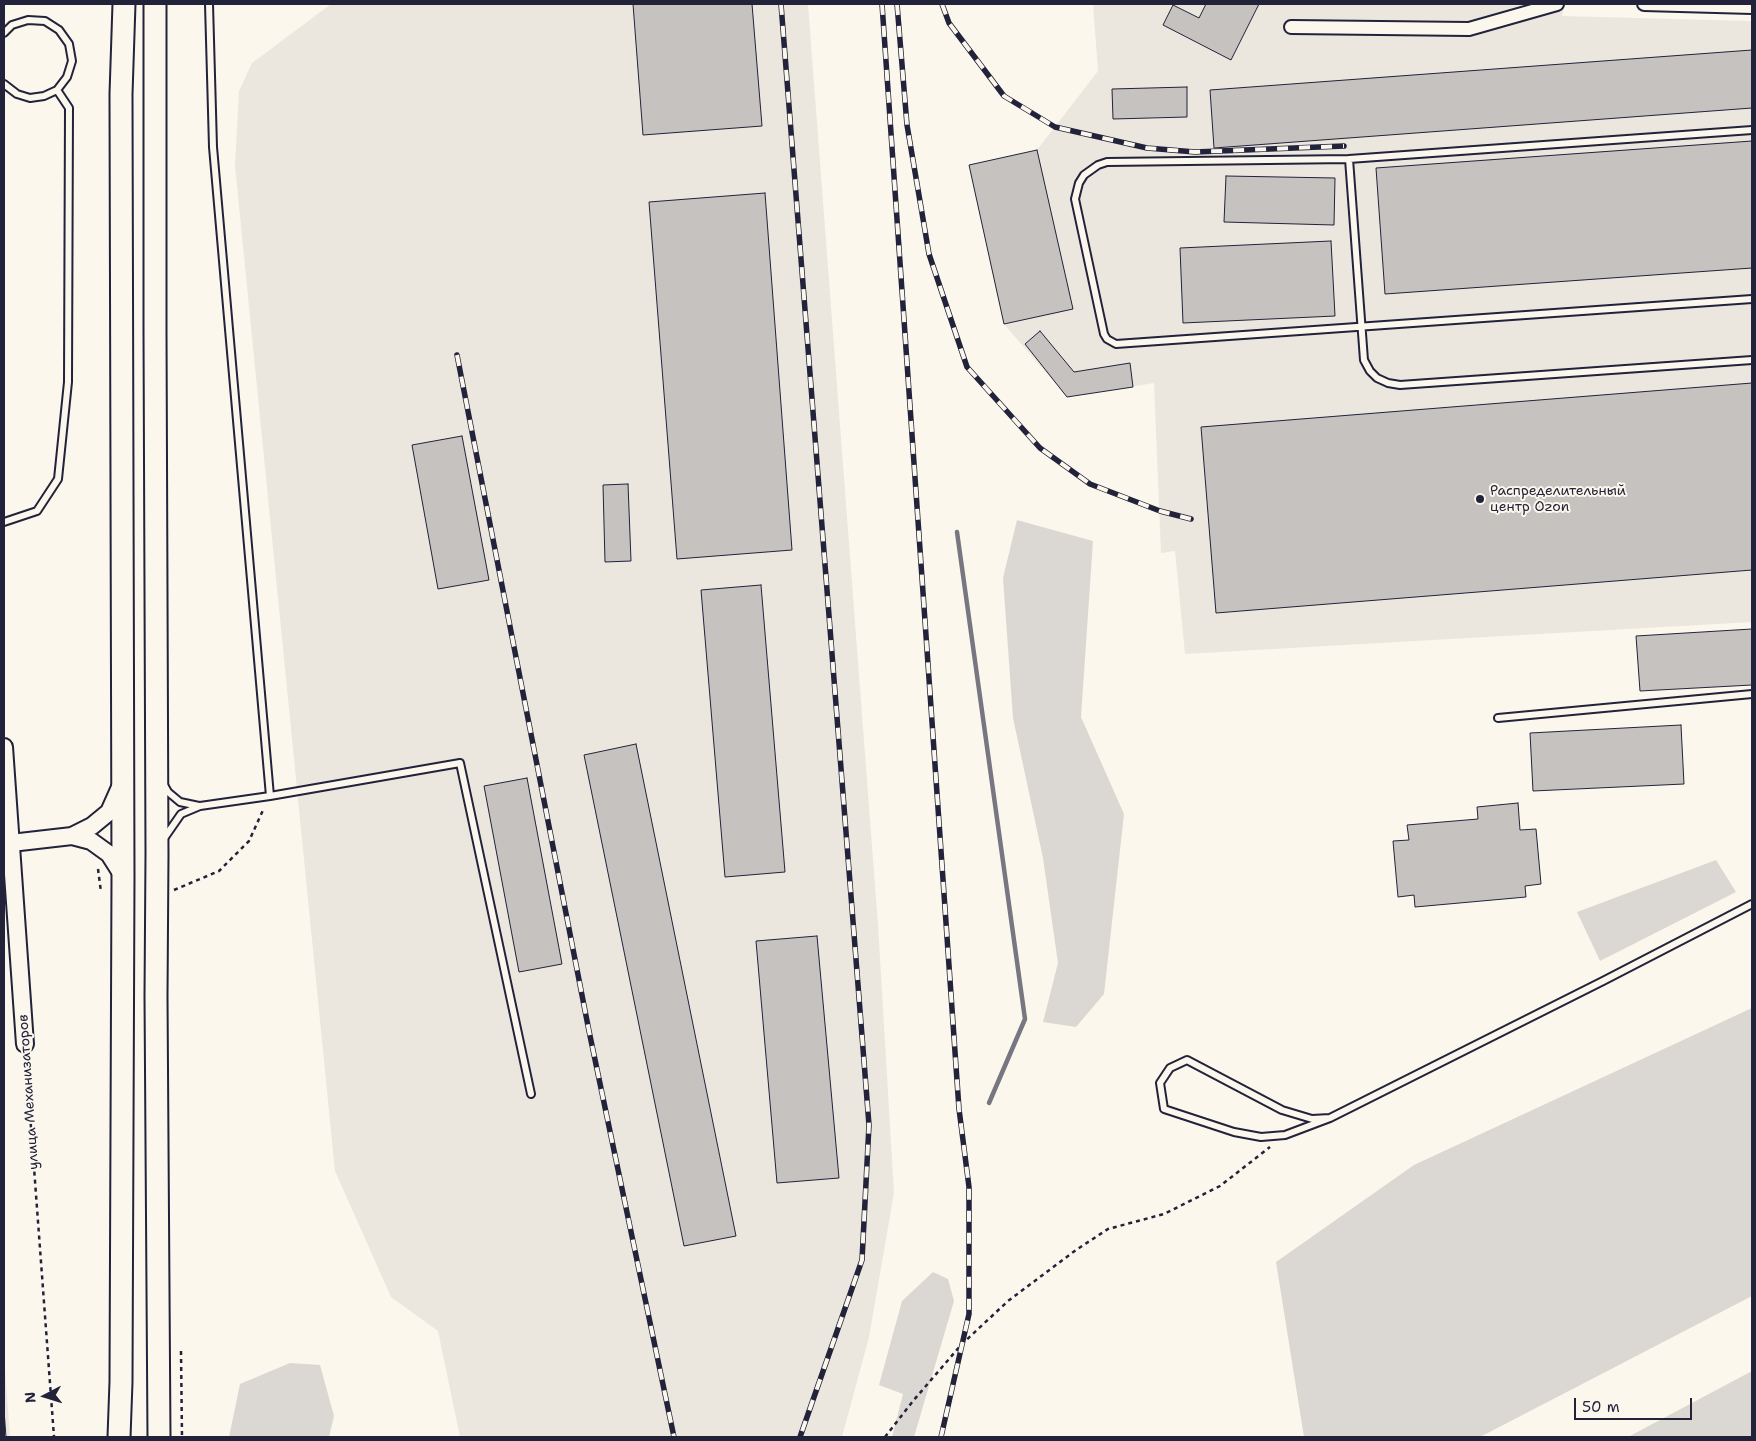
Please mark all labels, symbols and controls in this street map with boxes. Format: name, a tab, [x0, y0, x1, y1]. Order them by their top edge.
place label: Распределительный центр Ozon	[1490, 483, 1626, 516]
marker: Распределительный центр Ozon	[1474, 493, 1486, 505]
street label: улица Механизаторов	[15, 1014, 43, 1170]
north arrow	[20, 1371, 70, 1421]
scale bar	[1576, 1388, 1694, 1420]
text: N	[21, 1391, 40, 1404]
text: 50 m	[1582, 1397, 1620, 1417]

